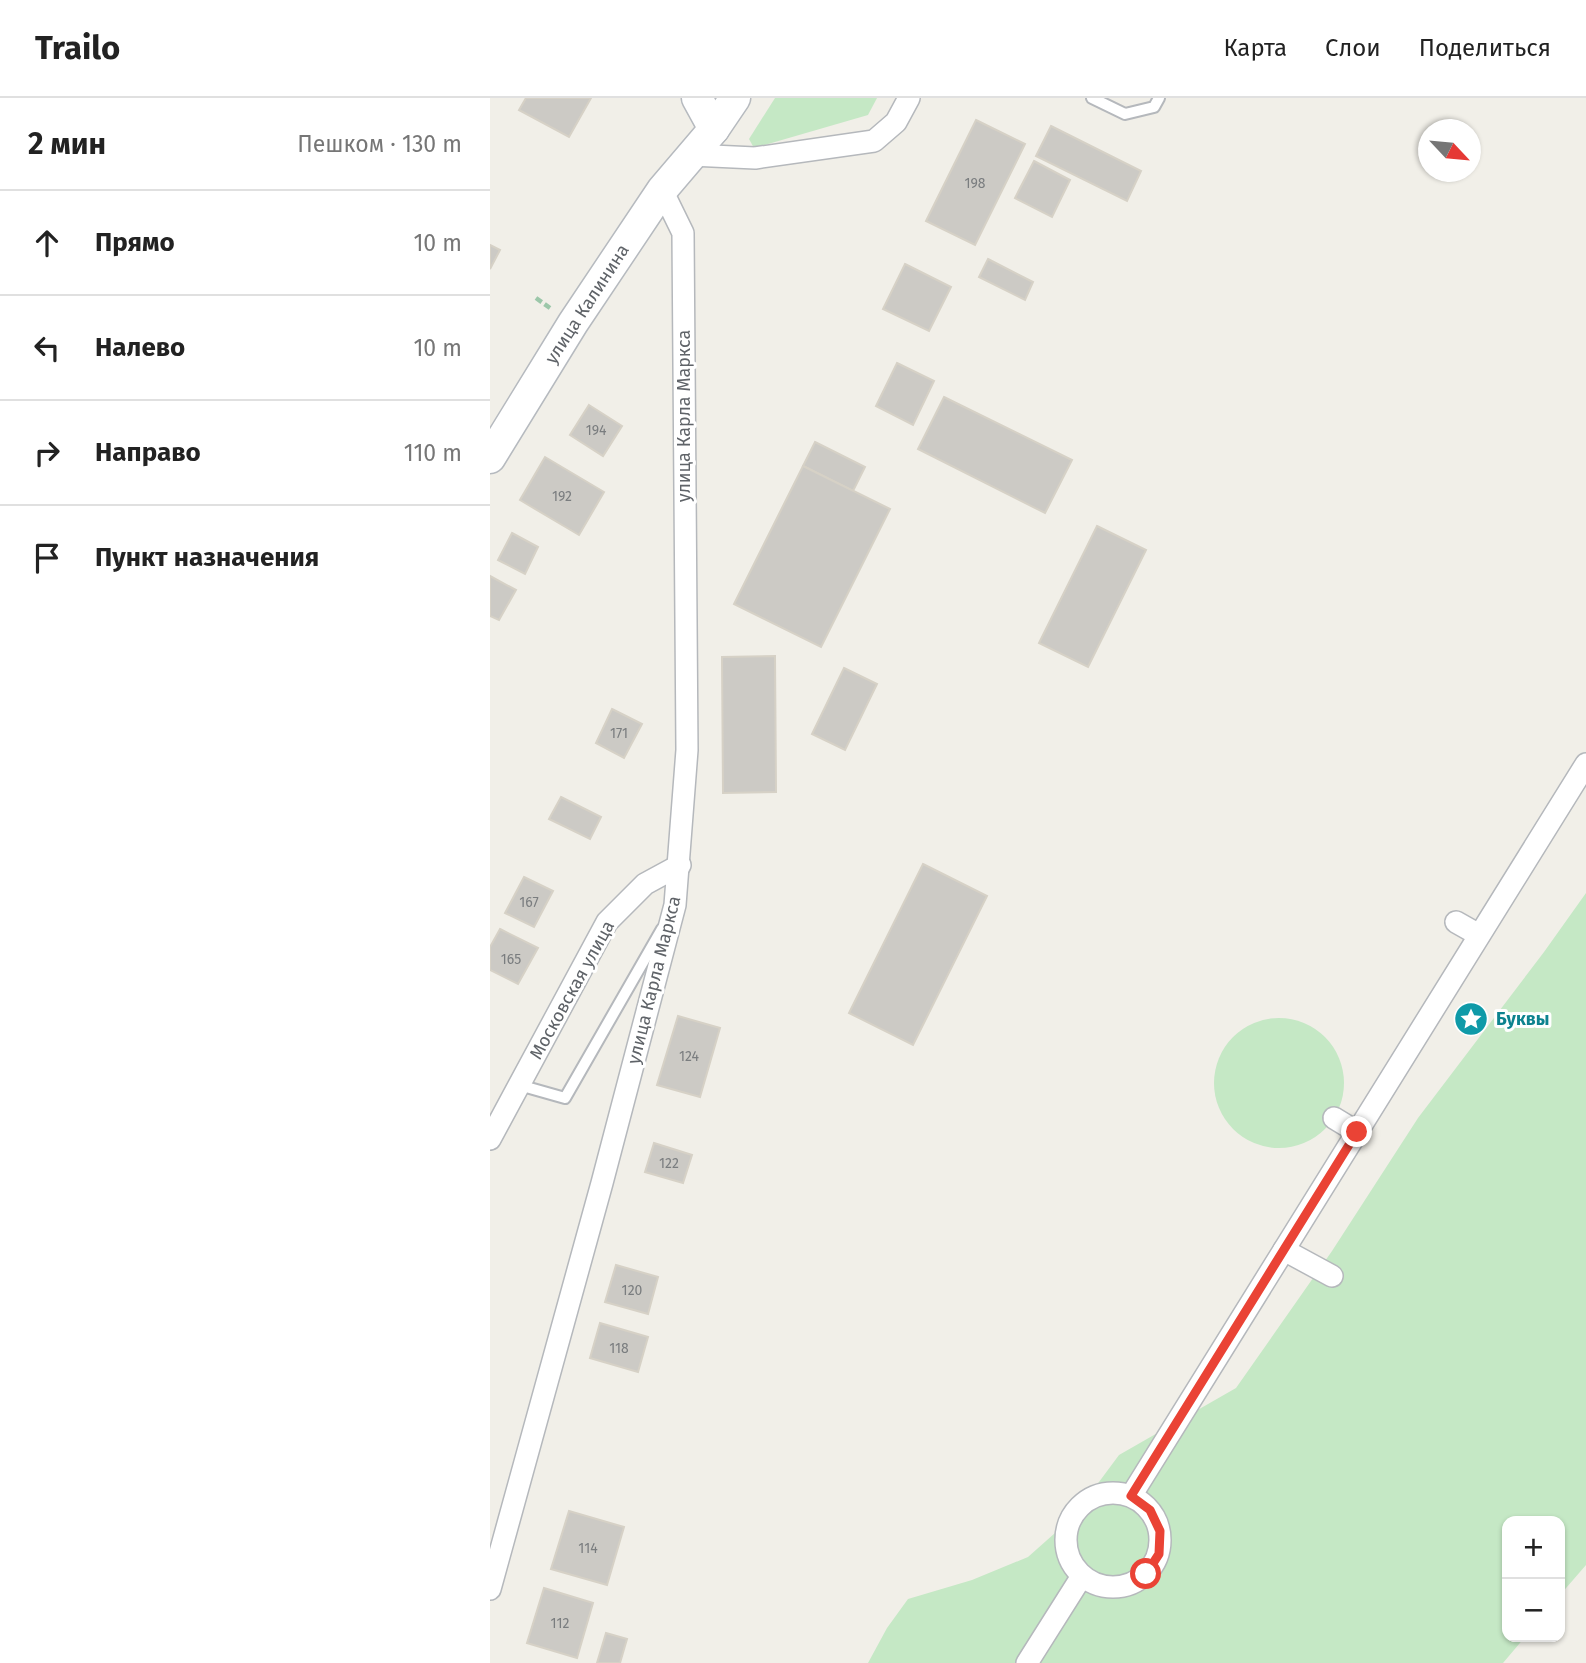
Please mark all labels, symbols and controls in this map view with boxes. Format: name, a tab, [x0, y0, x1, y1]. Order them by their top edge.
text: Trailo	[35, 28, 120, 68]
text: Карта	[1223, 34, 1287, 62]
text: Слои	[1325, 34, 1381, 62]
text: Поделиться	[1419, 34, 1551, 62]
north arrow	[1418, 119, 1481, 182]
text: 2 мин	[28, 126, 106, 162]
text: Пешком · 130 m	[297, 130, 462, 158]
house number: 198	[964, 175, 986, 192]
icon: ahead	[28, 224, 66, 262]
text: Прямо	[95, 227, 175, 258]
text: 10 m	[413, 229, 462, 257]
street label: улица Калинина	[540, 240, 634, 368]
icon: left	[28, 329, 66, 367]
street label: улица Карла Маркса	[673, 330, 695, 502]
text: Налево	[95, 332, 185, 363]
text: 10 m	[413, 334, 462, 362]
house number: 194	[586, 422, 607, 439]
icon: right	[28, 434, 66, 472]
text: Направо	[95, 437, 201, 468]
text: 110 m	[404, 439, 462, 467]
house number: 192	[552, 488, 572, 505]
icon: arrive	[28, 539, 66, 577]
text: Пункт назначения	[95, 542, 319, 573]
house number: 171	[610, 725, 628, 742]
house number: 167	[519, 894, 539, 911]
street label: улица Карла Маркса	[622, 894, 686, 1066]
street label: Московская улица	[525, 917, 619, 1063]
house number: 165	[501, 951, 521, 968]
place icon: Буквы	[1452, 1000, 1490, 1038]
place label: Буквы	[1496, 1008, 1550, 1030]
house number: 124	[679, 1048, 700, 1065]
route end	[1341, 1116, 1372, 1147]
house number: 122	[659, 1155, 679, 1172]
house number: 120	[622, 1282, 643, 1299]
house number: 118	[609, 1340, 629, 1357]
map controls	[1502, 1516, 1565, 1642]
button: +	[1502, 1516, 1565, 1579]
house number: 114	[578, 1540, 598, 1557]
route start	[1130, 1558, 1161, 1589]
button: −	[1502, 1579, 1565, 1642]
house number: 112	[551, 1615, 569, 1632]

